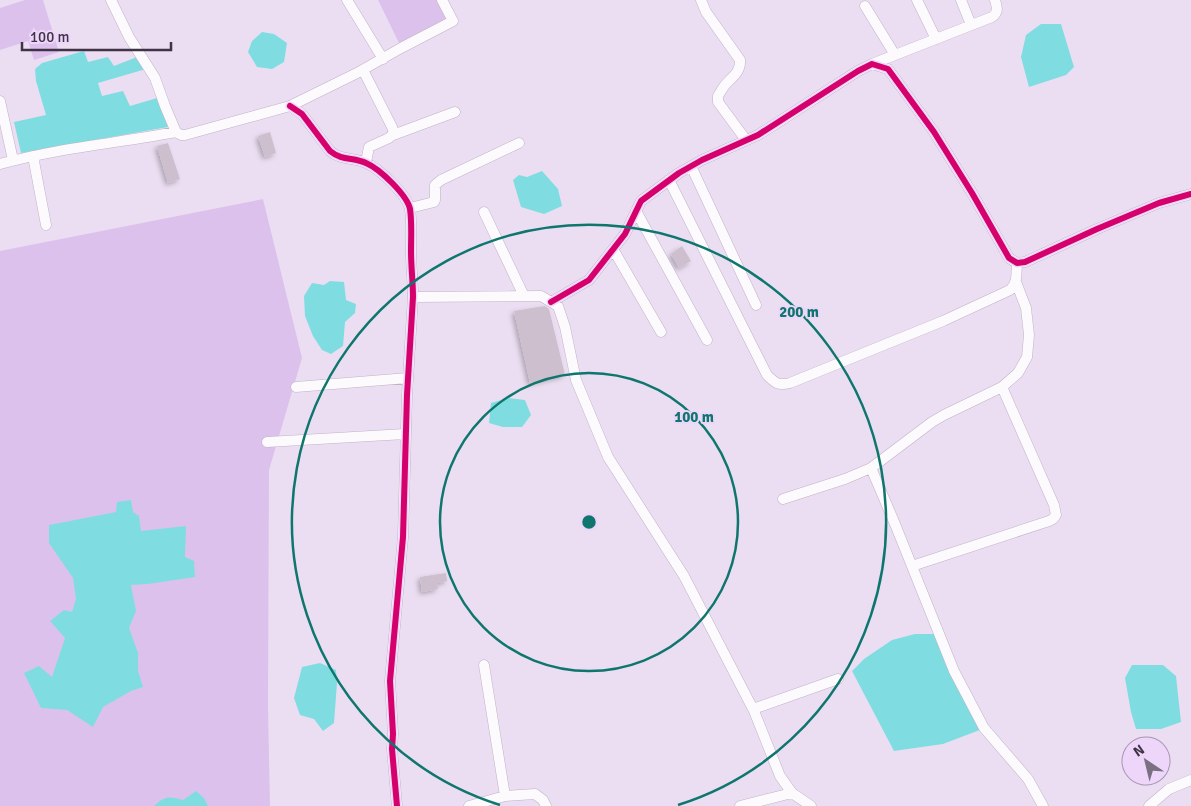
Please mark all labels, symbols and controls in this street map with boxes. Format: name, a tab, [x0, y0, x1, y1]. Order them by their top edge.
scale bar	[22, 20, 171, 52]
text: 100 m	[30, 28, 70, 46]
text: 200 m	[779, 303, 819, 321]
text: 100 m	[674, 408, 714, 426]
centre of rings	[580, 513, 598, 531]
north arrow	[1121, 736, 1171, 786]
text: N	[1130, 741, 1148, 761]

